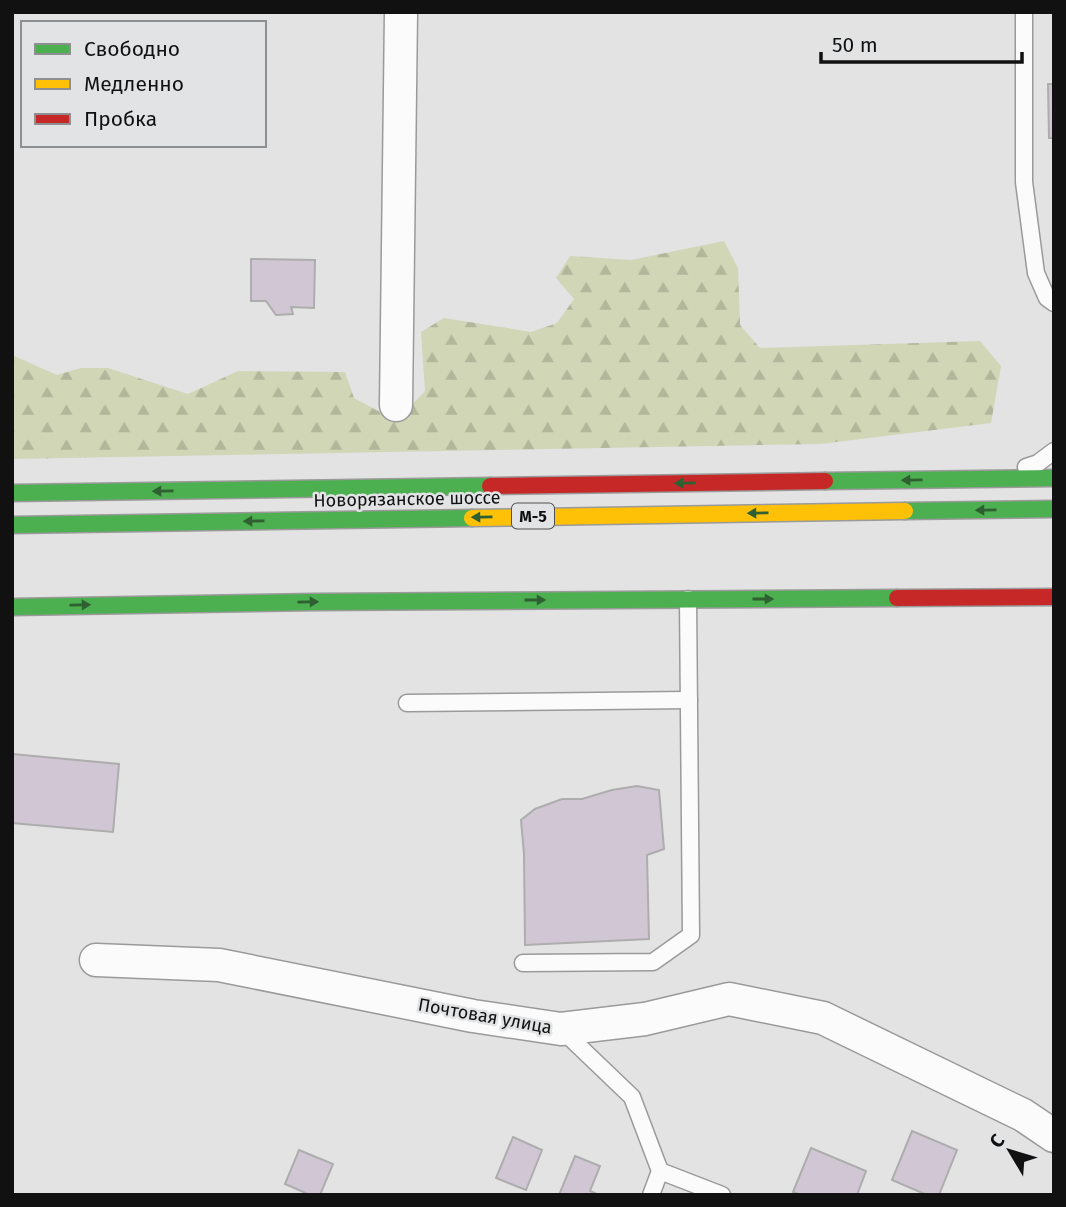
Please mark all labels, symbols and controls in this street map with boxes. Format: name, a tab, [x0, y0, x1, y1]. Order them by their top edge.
legend	[21, 21, 266, 147]
scale bar	[821, 21, 1022, 65]
text: 50 m	[832, 32, 878, 58]
text: Свободно	[84, 36, 180, 62]
text: Медленно	[84, 71, 184, 97]
text: Пробка	[84, 106, 157, 132]
one-way arrow	[901, 474, 923, 485]
one-way arrow	[673, 477, 695, 489]
one-way arrow	[152, 485, 174, 496]
street label: Новорязанское шоссе	[313, 486, 501, 512]
road number: М-5	[512, 503, 554, 528]
one-way arrow	[974, 504, 996, 516]
one-way arrow	[747, 507, 769, 519]
one-way arrow	[470, 511, 492, 523]
one-way arrow	[243, 515, 265, 526]
one-way arrow	[752, 593, 774, 605]
one-way arrow	[525, 594, 547, 606]
one-way arrow	[297, 596, 319, 607]
one-way arrow	[70, 600, 92, 611]
street label: Почтовая улица	[416, 993, 554, 1039]
north arrow	[975, 1116, 1045, 1186]
text: С	[985, 1129, 1009, 1152]

